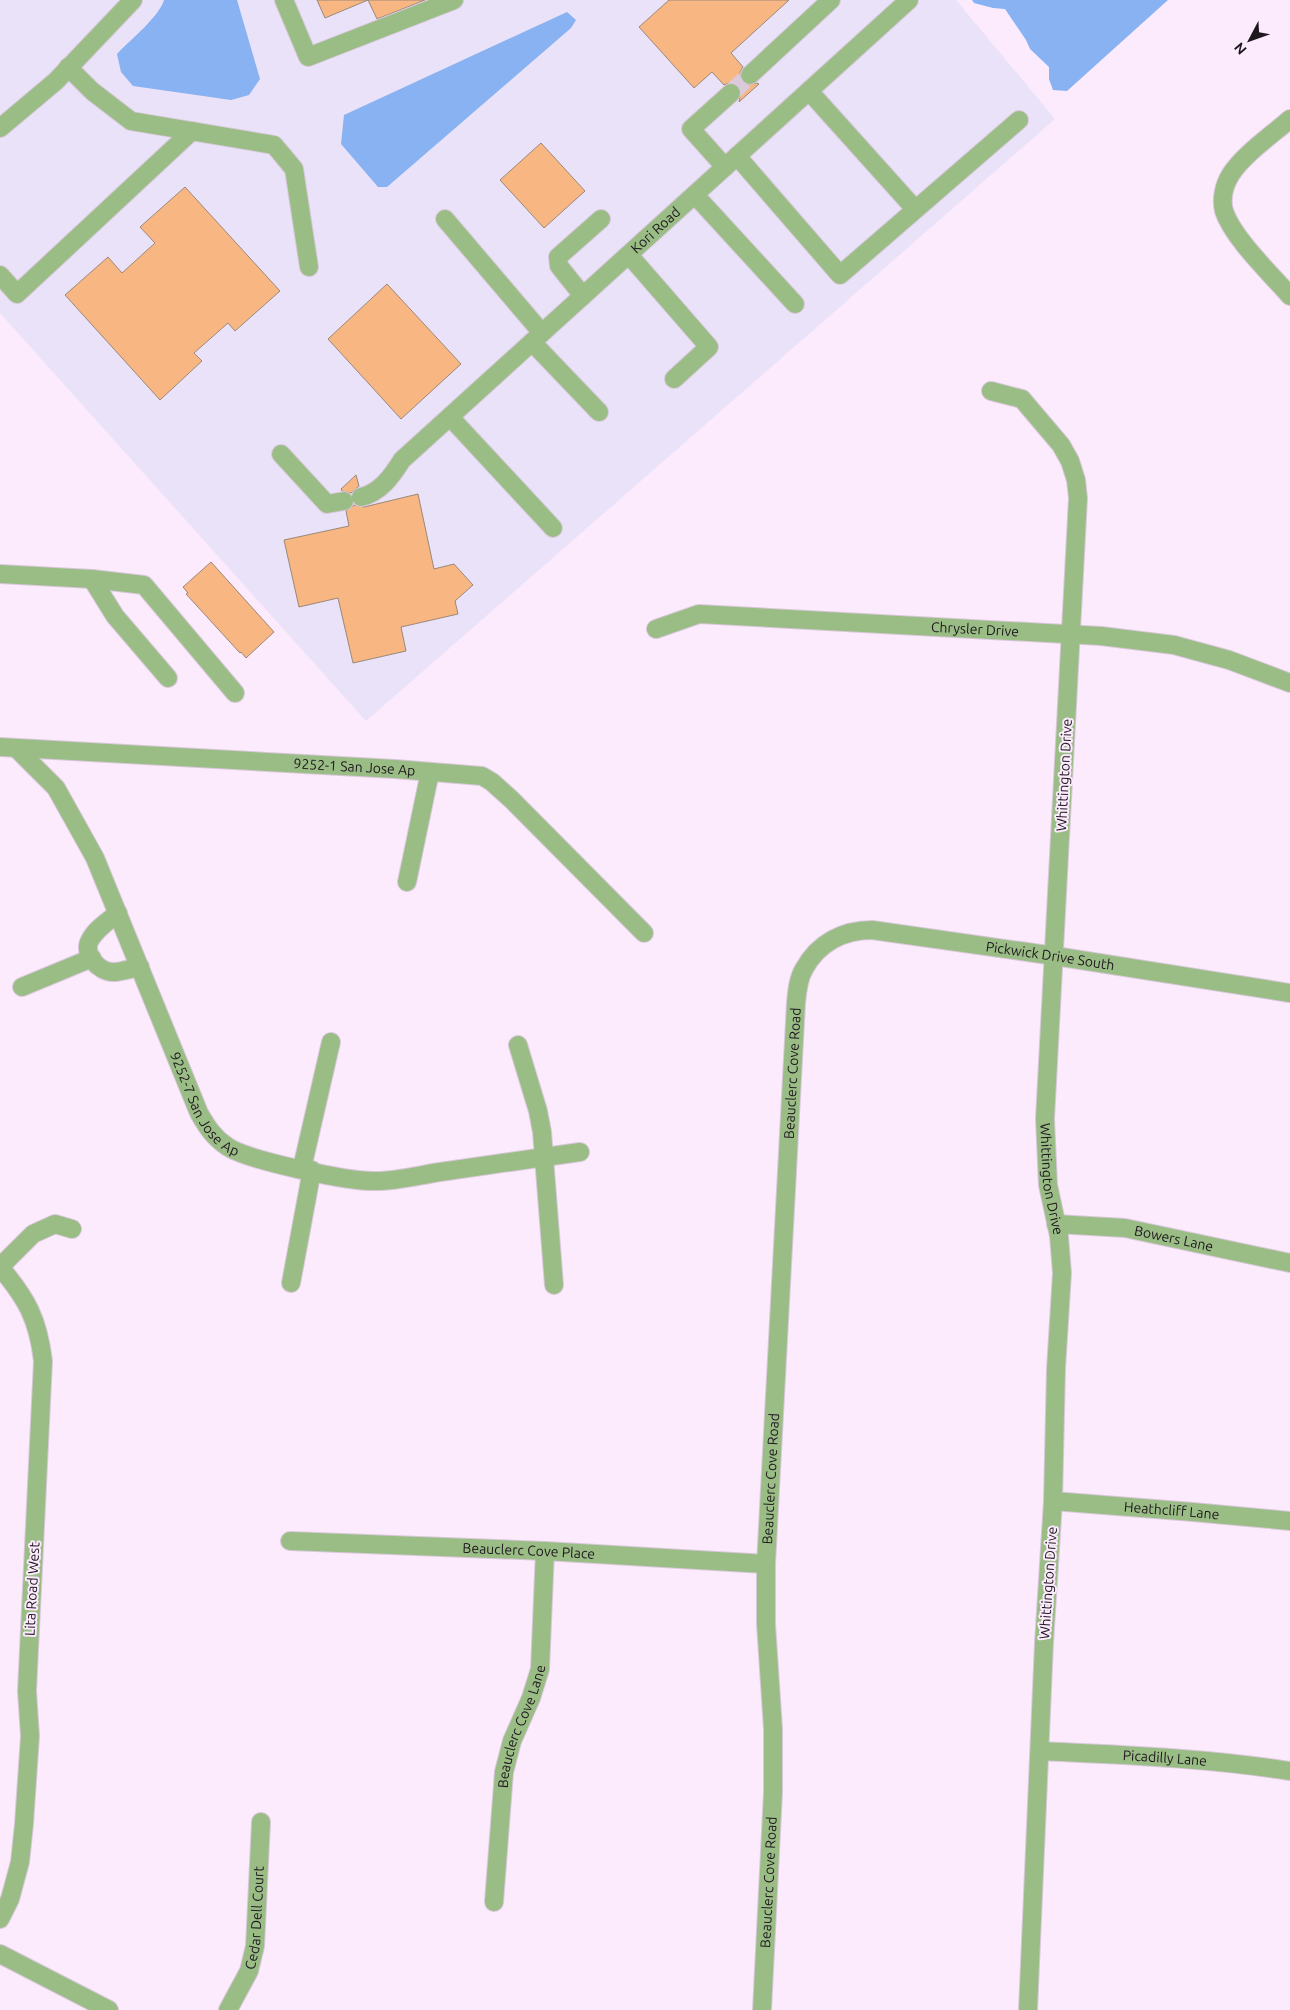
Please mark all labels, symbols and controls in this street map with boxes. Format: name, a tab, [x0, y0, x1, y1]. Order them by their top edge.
north arrow	[1225, 15, 1275, 65]
text: N	[1231, 39, 1250, 58]
street label: Kori Road	[628, 204, 683, 256]
street label: Chrysler Drive	[931, 619, 1019, 640]
street label: Whittington Drive	[1053, 718, 1075, 832]
street label: 9252-1 San Jose Ap	[293, 755, 416, 779]
street label: Pickwick Drive South	[985, 938, 1116, 973]
street label: Beauclerc Cove Road	[781, 1007, 804, 1139]
street label: 9252-7 San Jose Ap	[167, 1050, 242, 1159]
street label: Whittington Drive	[1037, 1123, 1067, 1236]
street label: Bowers Lane	[1133, 1222, 1215, 1255]
street label: Beauclerc Cove Road	[759, 1412, 782, 1545]
street label: Heathcliff Lane	[1123, 1499, 1220, 1522]
street label: Whittington Drive	[1036, 1526, 1060, 1640]
street label: Beauclerc Cove Place	[462, 1540, 596, 1562]
street label: Lita Road West	[22, 1541, 42, 1636]
street label: Beauclerc Cove Lane	[495, 1665, 548, 1789]
street label: Picadilly Lane	[1122, 1747, 1208, 1769]
street label: Beauclerc Cove Road	[757, 1816, 780, 1948]
street label: Cedar Dell Court	[242, 1865, 267, 1971]

